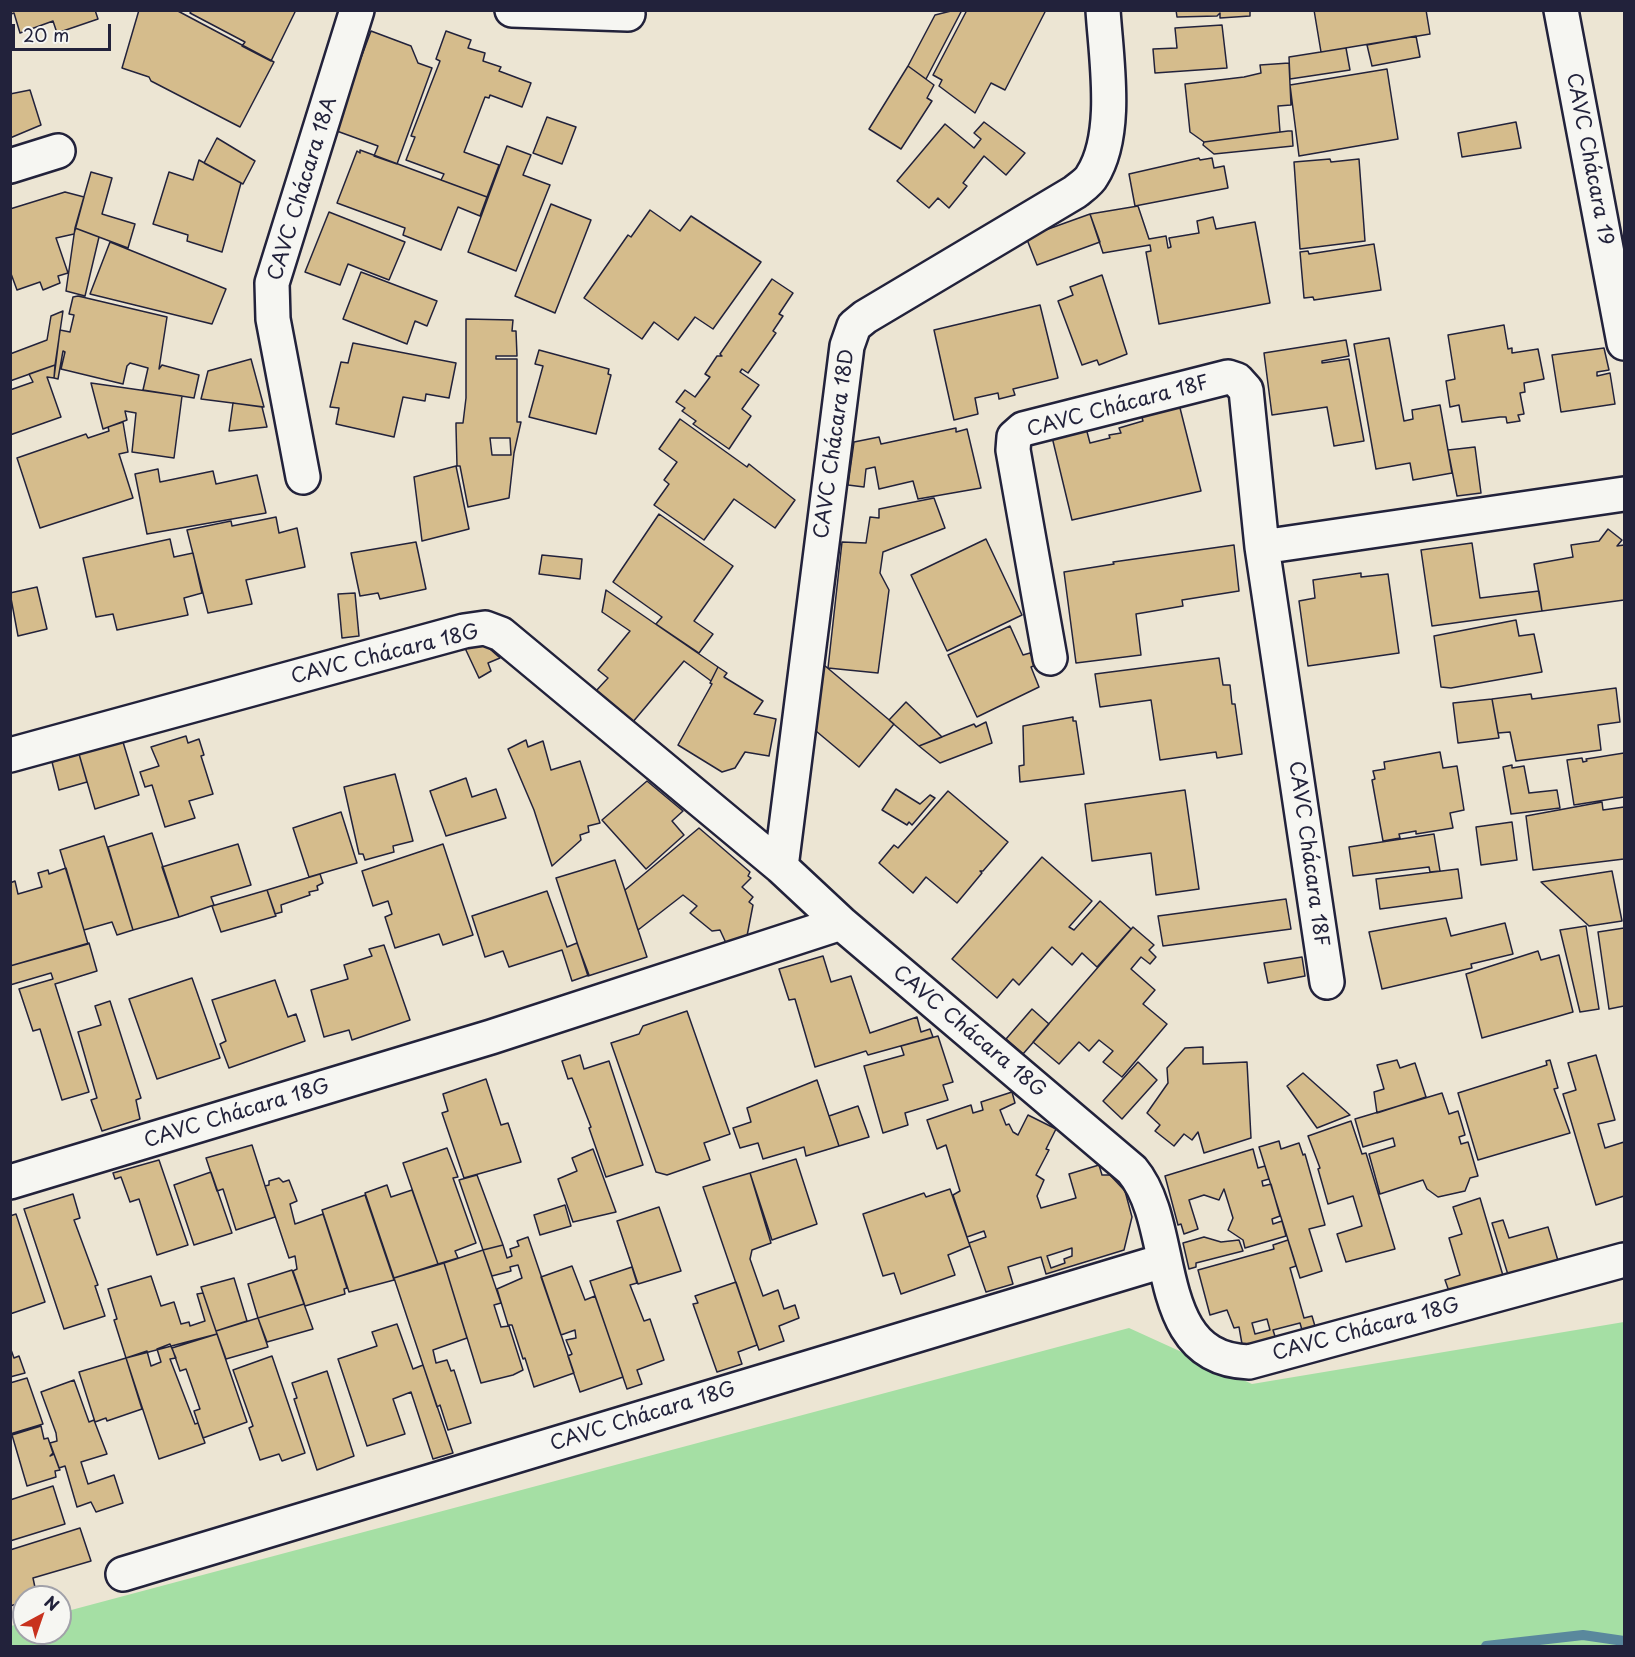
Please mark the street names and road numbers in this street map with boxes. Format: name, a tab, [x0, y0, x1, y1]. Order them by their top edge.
street label: CAVC Chácara 19	[1561, 71, 1617, 247]
street label: CAVC Chácara 18A	[264, 94, 342, 284]
street label: CAVC Chácara 18D	[810, 348, 860, 540]
street label: CAVC Chácara 18F	[1024, 371, 1212, 443]
street label: CAVC Chácara 18G	[289, 620, 481, 690]
street label: CAVC Chácara 18F	[1283, 760, 1333, 948]
street label: CAVC Chácara 18G	[888, 961, 1050, 1103]
street label: CAVC Chácara 18G	[141, 1074, 333, 1154]
street label: CAVC Chácara 18G	[1270, 1294, 1462, 1366]
street label: CAVC Chácara 18G	[547, 1377, 739, 1457]

